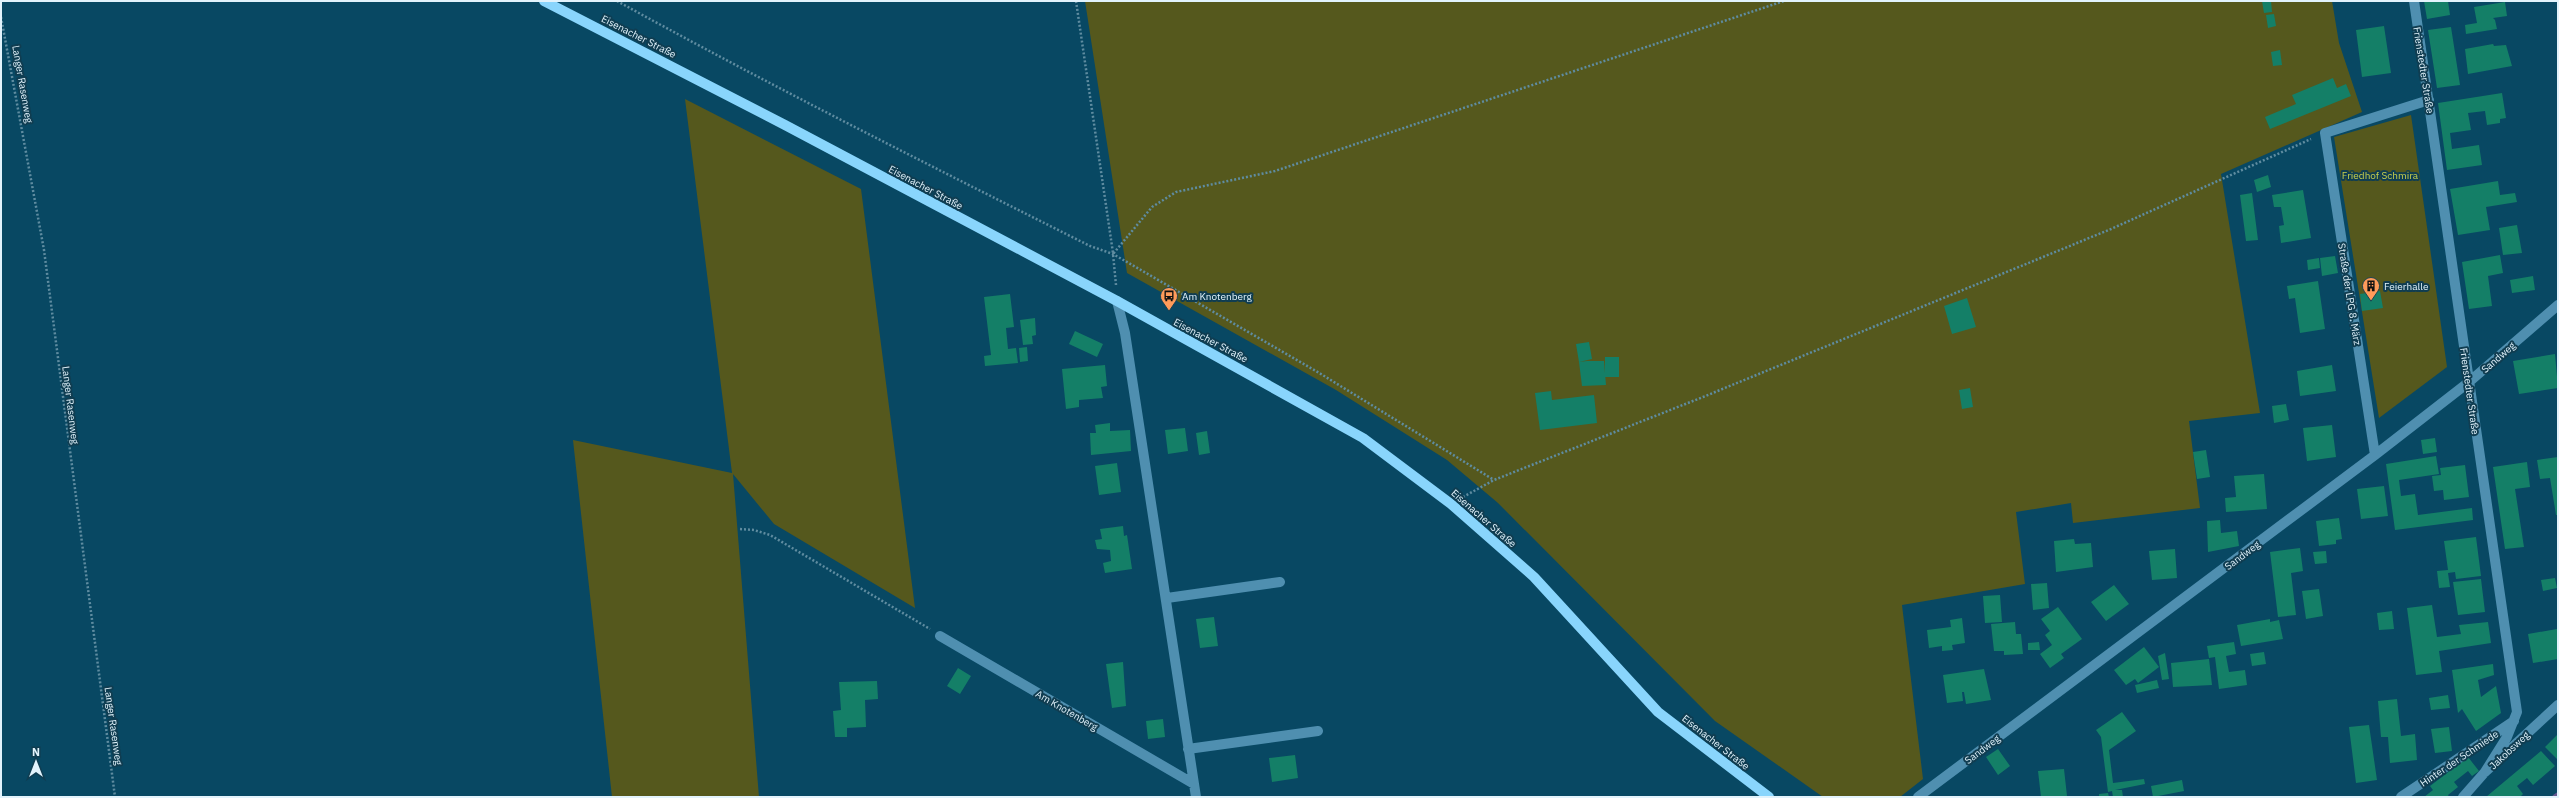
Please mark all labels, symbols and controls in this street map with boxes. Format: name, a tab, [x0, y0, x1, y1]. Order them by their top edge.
street label: Eisenacher Straße	[599, 12, 679, 61]
street label: Frienstedter Straße	[2410, 26, 2437, 115]
street label: Langer Rasenweg	[9, 44, 36, 125]
street label: Eisenacher Straße	[886, 162, 966, 213]
park label: Friedhof Schmira	[2342, 169, 2419, 182]
street label: Straße der LPG 8. März	[2335, 242, 2364, 346]
building icon: Feierhalle	[2361, 276, 2381, 301]
place label: Feierhalle	[2384, 280, 2429, 293]
bus stop icon: Am Knotenberg	[1159, 286, 1179, 311]
place label: Am Knotenberg	[1182, 290, 1252, 303]
street label: Eisenacher Straße	[1171, 315, 1251, 366]
street label: Sandweg	[2479, 339, 2519, 376]
street label: Frienstedter Straße	[2457, 347, 2482, 436]
street label: Langer Rasenweg	[59, 365, 82, 446]
street label: Eisenacher Straße	[1448, 487, 1519, 551]
street label: Sandweg	[2222, 537, 2263, 573]
street label: Langer Rasenweg	[102, 686, 126, 767]
street label: Am Knotenberg	[1033, 687, 1101, 734]
street label: Eisenacher Straße	[1679, 712, 1752, 773]
street label: Hinter der Schmiede	[2417, 727, 2502, 790]
street label: Jakobsweg	[2487, 728, 2533, 772]
street label: Sandweg	[1962, 731, 2003, 767]
north arrow	[16, 742, 56, 782]
text: N	[32, 745, 40, 759]

